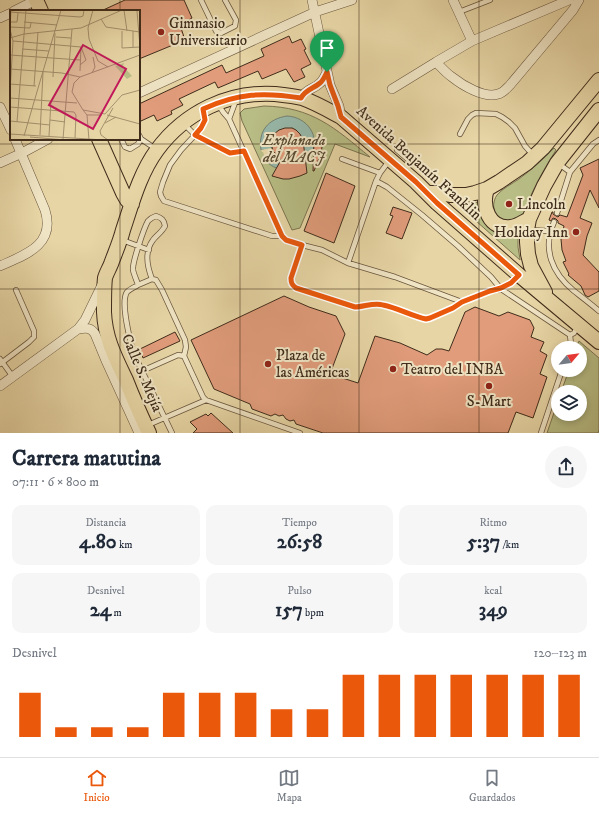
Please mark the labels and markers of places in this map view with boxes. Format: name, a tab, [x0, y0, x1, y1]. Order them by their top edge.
place label: Gimnasio Universitario	[169, 14, 247, 50]
marker: Gimnasio Universitario	[156, 27, 166, 37]
pin	[310, 31, 344, 72]
place label: Lincoln	[517, 195, 566, 214]
marker: Lincoln	[504, 199, 514, 209]
place label: Holiday Inn	[494, 223, 568, 242]
marker: Holiday Inn	[571, 227, 581, 237]
place label: Plaza de las Américas	[276, 346, 349, 382]
marker: Plaza de las Américas	[263, 359, 273, 369]
place label: Teatro del INBA	[401, 360, 504, 379]
marker: Teatro del INBA	[388, 364, 398, 374]
marker: S-Mart	[484, 381, 494, 391]
place label: S-Mart	[467, 392, 511, 411]

